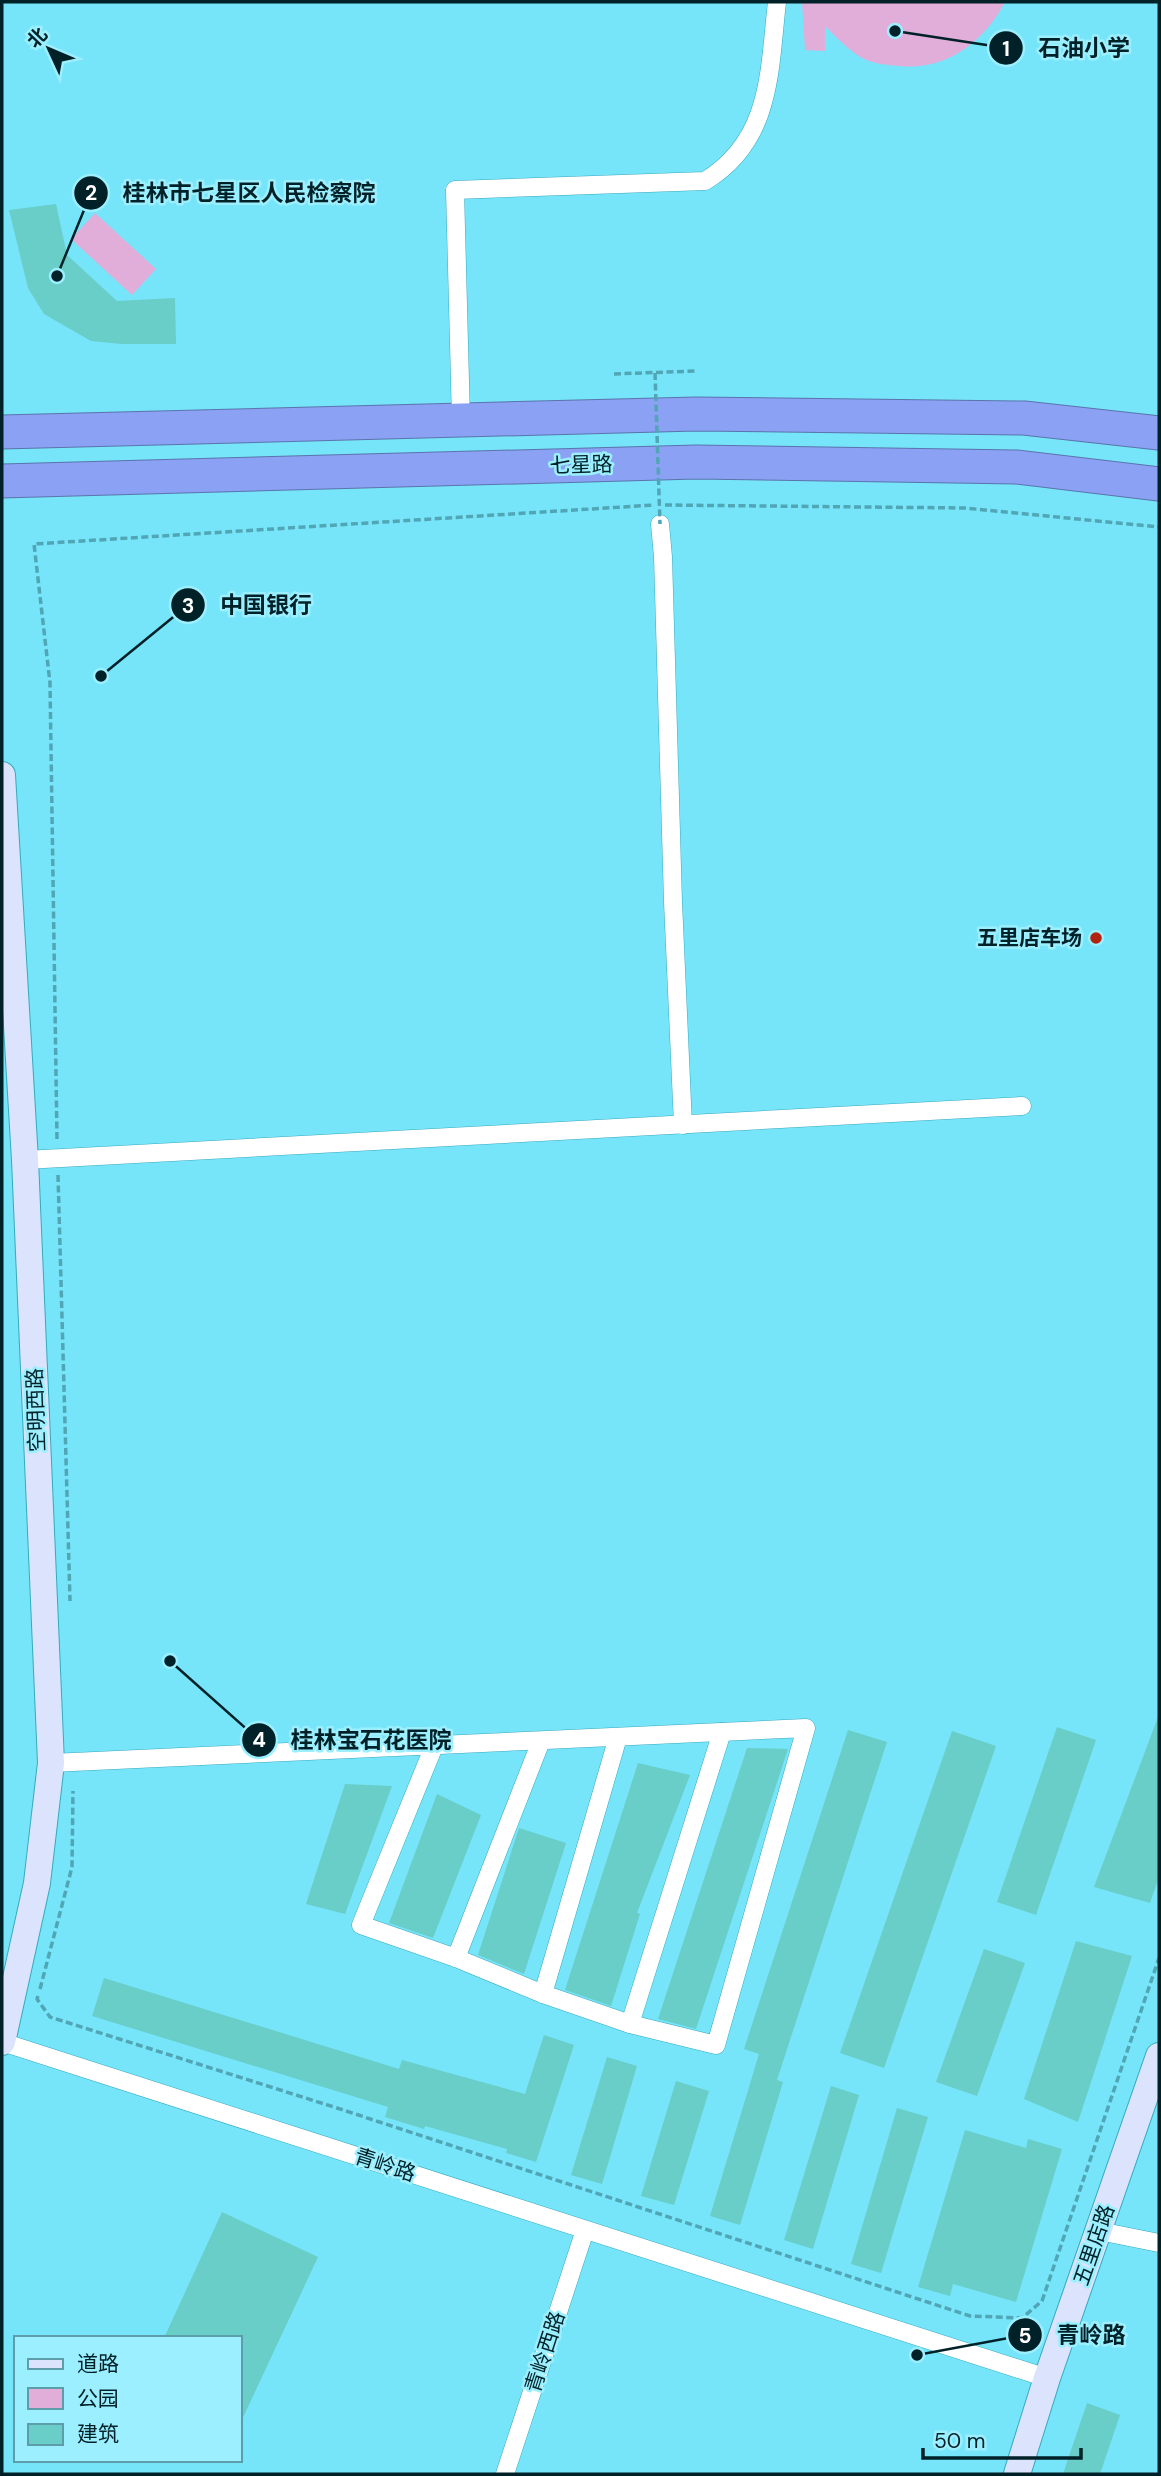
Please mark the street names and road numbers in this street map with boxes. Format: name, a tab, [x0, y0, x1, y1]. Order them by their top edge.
street label: 七星路	[549, 450, 613, 480]
street label: 空明西路	[21, 1368, 51, 1452]
street label: 青岭路	[351, 2142, 419, 2188]
street label: 五里店路	[1067, 2201, 1121, 2289]
street label: 青岭西路	[519, 2308, 571, 2396]

